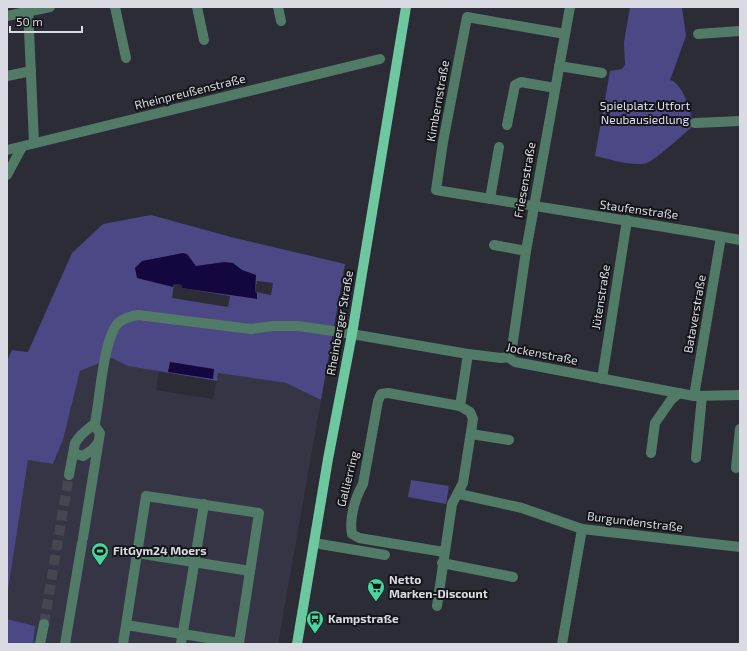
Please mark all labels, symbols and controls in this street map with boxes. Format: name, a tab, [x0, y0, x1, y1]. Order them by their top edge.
scale bar	[10, 8, 82, 34]
text: 50 m	[16, 14, 43, 28]
street label: Kimbernstraße	[423, 59, 451, 143]
street label: Rheinpreußenstraße	[133, 70, 247, 112]
park label: Spielplatz Utfort Neubausiedlung	[600, 98, 691, 126]
street label: Friesenstraße	[510, 141, 538, 219]
street label: Staufenstraße	[599, 197, 679, 221]
street label: Jütenstraße	[588, 263, 612, 330]
street label: Rheinberger Straße	[323, 269, 355, 376]
street label: Bataverstraße	[680, 274, 708, 354]
street label: Jockenstraße	[505, 339, 579, 367]
street label: Gallierring	[333, 449, 361, 508]
street label: Burgundenstraße	[586, 508, 684, 534]
sports icon: FitGym24 Moers	[90, 541, 110, 566]
place label: FitGym24 Moers	[113, 543, 207, 558]
place label: Netto Marken-Discount	[389, 572, 488, 600]
supermarket icon: Netto Marken-Discount	[366, 577, 386, 602]
bus stop icon: Kampstraße	[305, 609, 325, 634]
place label: Kampstraße	[328, 611, 399, 625]

